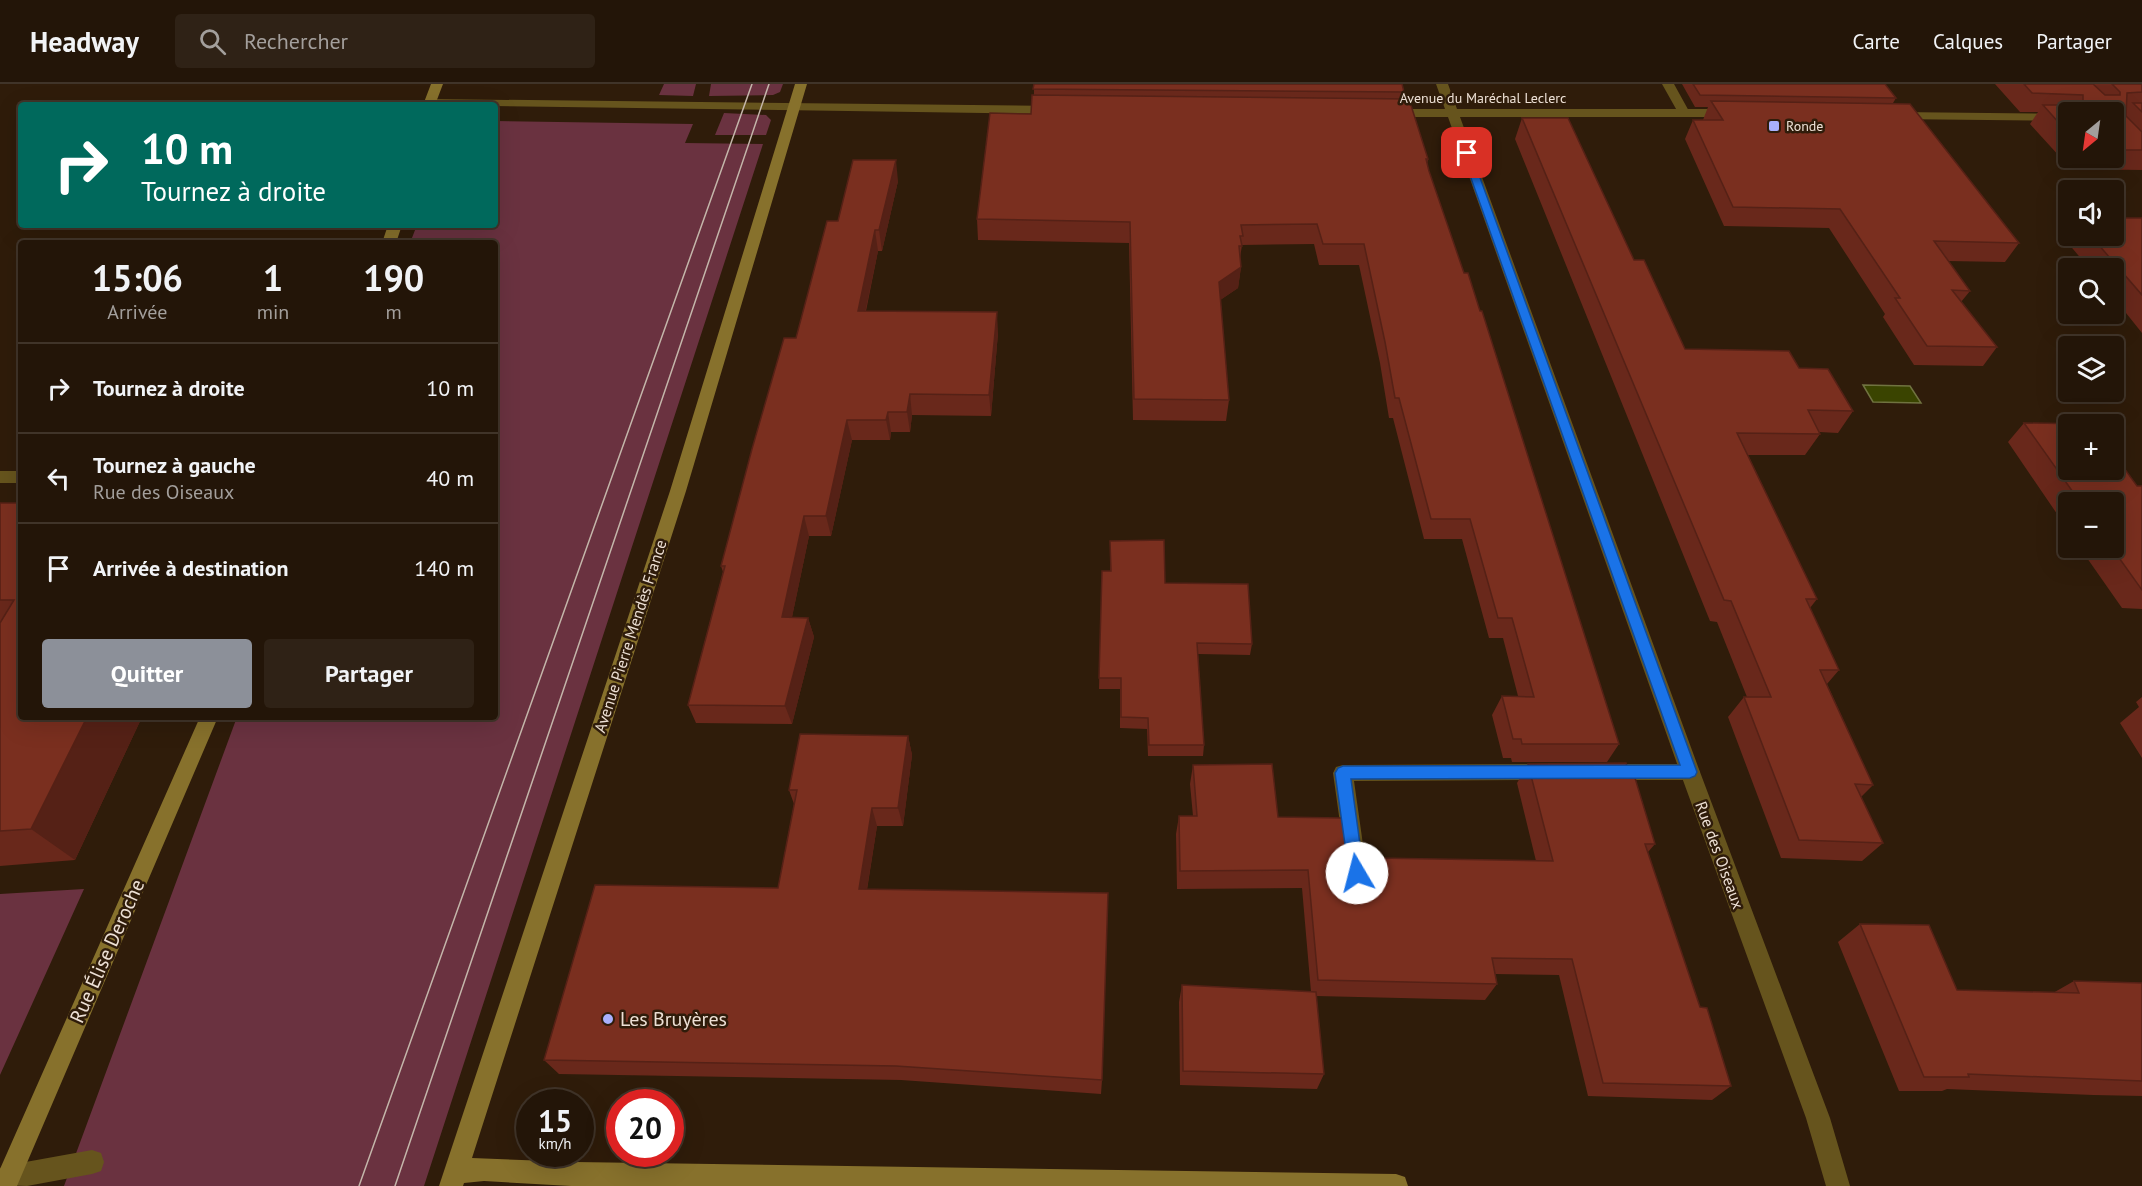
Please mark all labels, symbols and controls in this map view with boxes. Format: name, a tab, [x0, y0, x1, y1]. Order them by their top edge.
search box	[175, 14, 595, 68]
text: Headway	[30, 23, 139, 60]
icon: search	[196, 25, 229, 58]
text: Rechercher	[244, 27, 348, 55]
text: Carte	[1853, 28, 1900, 55]
text: Calques	[1933, 28, 2003, 55]
text: Partager	[2036, 28, 2112, 55]
street label: Avenue du Maréchal Leclerc	[1400, 89, 1566, 107]
north arrow	[2058, 102, 2124, 168]
map controls	[2058, 102, 2124, 558]
place label: Ronde	[1786, 117, 1823, 135]
marker: Ronde	[1767, 119, 1781, 133]
text: 10 m	[141, 121, 233, 176]
icon: right	[42, 126, 120, 204]
pin	[1441, 127, 1492, 178]
icon: arrive	[1450, 136, 1483, 169]
text: Tournez à droite	[141, 174, 326, 208]
button: sound	[2058, 180, 2124, 246]
text: 15:06	[92, 254, 183, 301]
text: 1	[263, 254, 283, 301]
text: 190	[363, 254, 424, 301]
button: search	[2058, 258, 2124, 324]
text: Arrivée	[107, 299, 167, 325]
text: min	[257, 299, 289, 325]
text: m	[386, 299, 402, 325]
button: layers	[2058, 336, 2124, 402]
icon: right	[42, 372, 75, 405]
text: Tournez à droite	[93, 374, 245, 402]
text: 10 m	[426, 374, 474, 402]
button: +	[2058, 414, 2124, 480]
text: Tournez à gauche	[93, 451, 256, 479]
icon: left	[42, 462, 75, 495]
text: 40 m	[426, 464, 474, 492]
text: Rue des Oiseaux	[93, 479, 234, 505]
button: −	[2058, 492, 2124, 558]
street label: Avenue Pierre Mendès France	[589, 537, 671, 735]
icon: arrive	[42, 552, 75, 585]
text: Arrivée à destination	[93, 554, 289, 582]
text: 140 m	[414, 554, 474, 582]
button: Quitter	[42, 639, 252, 708]
button: Partager	[264, 639, 474, 708]
street label: Rue des Oiseaux	[1691, 798, 1749, 912]
position arrow	[1325, 841, 1389, 905]
street label: Rue Élise Deroche	[64, 875, 150, 1027]
place label: Les Bruyères	[620, 1006, 727, 1032]
marker: Les Bruyères	[601, 1012, 615, 1026]
speed limit sign: 20	[606, 1089, 684, 1167]
text: 15	[538, 1101, 572, 1140]
text: km/h	[539, 1134, 571, 1153]

